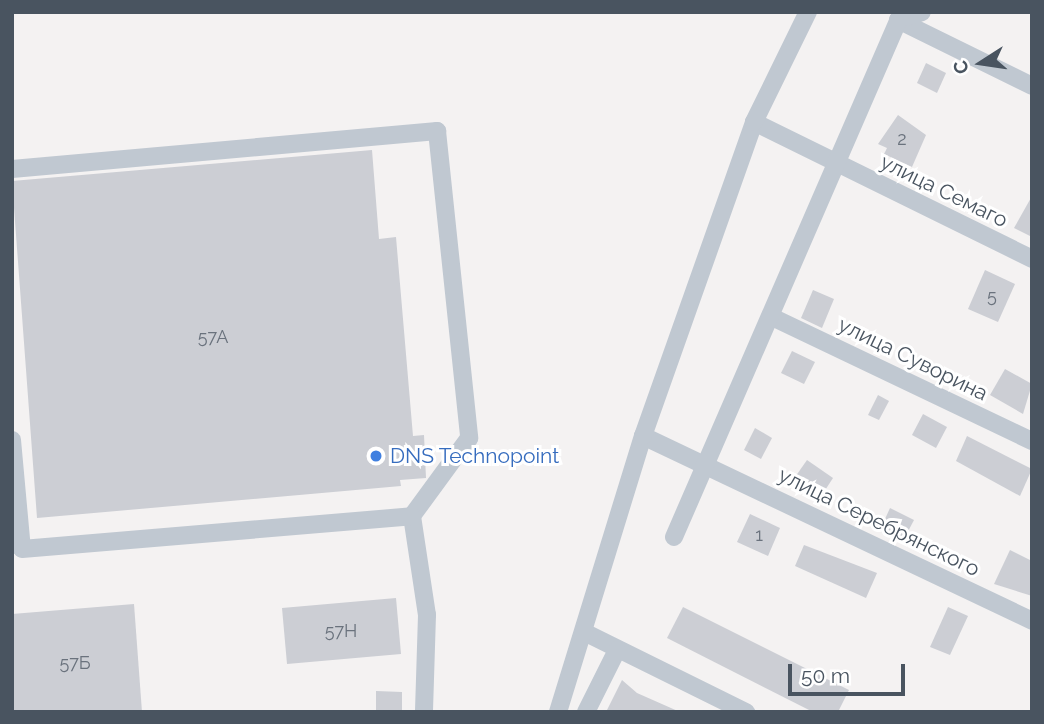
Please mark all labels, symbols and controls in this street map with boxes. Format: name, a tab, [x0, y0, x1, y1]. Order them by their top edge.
north arrow	[946, 28, 1016, 98]
text: С	[948, 59, 973, 76]
house number: 2	[897, 128, 907, 150]
street label: улица Семаго	[876, 149, 1012, 233]
house number: 5	[987, 285, 997, 307]
street label: улица Суворина	[834, 312, 992, 406]
house number: 57А	[198, 326, 228, 348]
place label: DNS Technopoint	[390, 443, 560, 469]
marker: DNS Technopoint	[368, 448, 384, 464]
street label: улица Серебрянского	[774, 462, 984, 582]
house number: 1	[755, 524, 763, 546]
house number: 57Н	[325, 620, 357, 642]
scale bar	[792, 650, 909, 694]
house number: 57Б	[59, 652, 91, 674]
text: 50 m	[801, 663, 850, 688]

